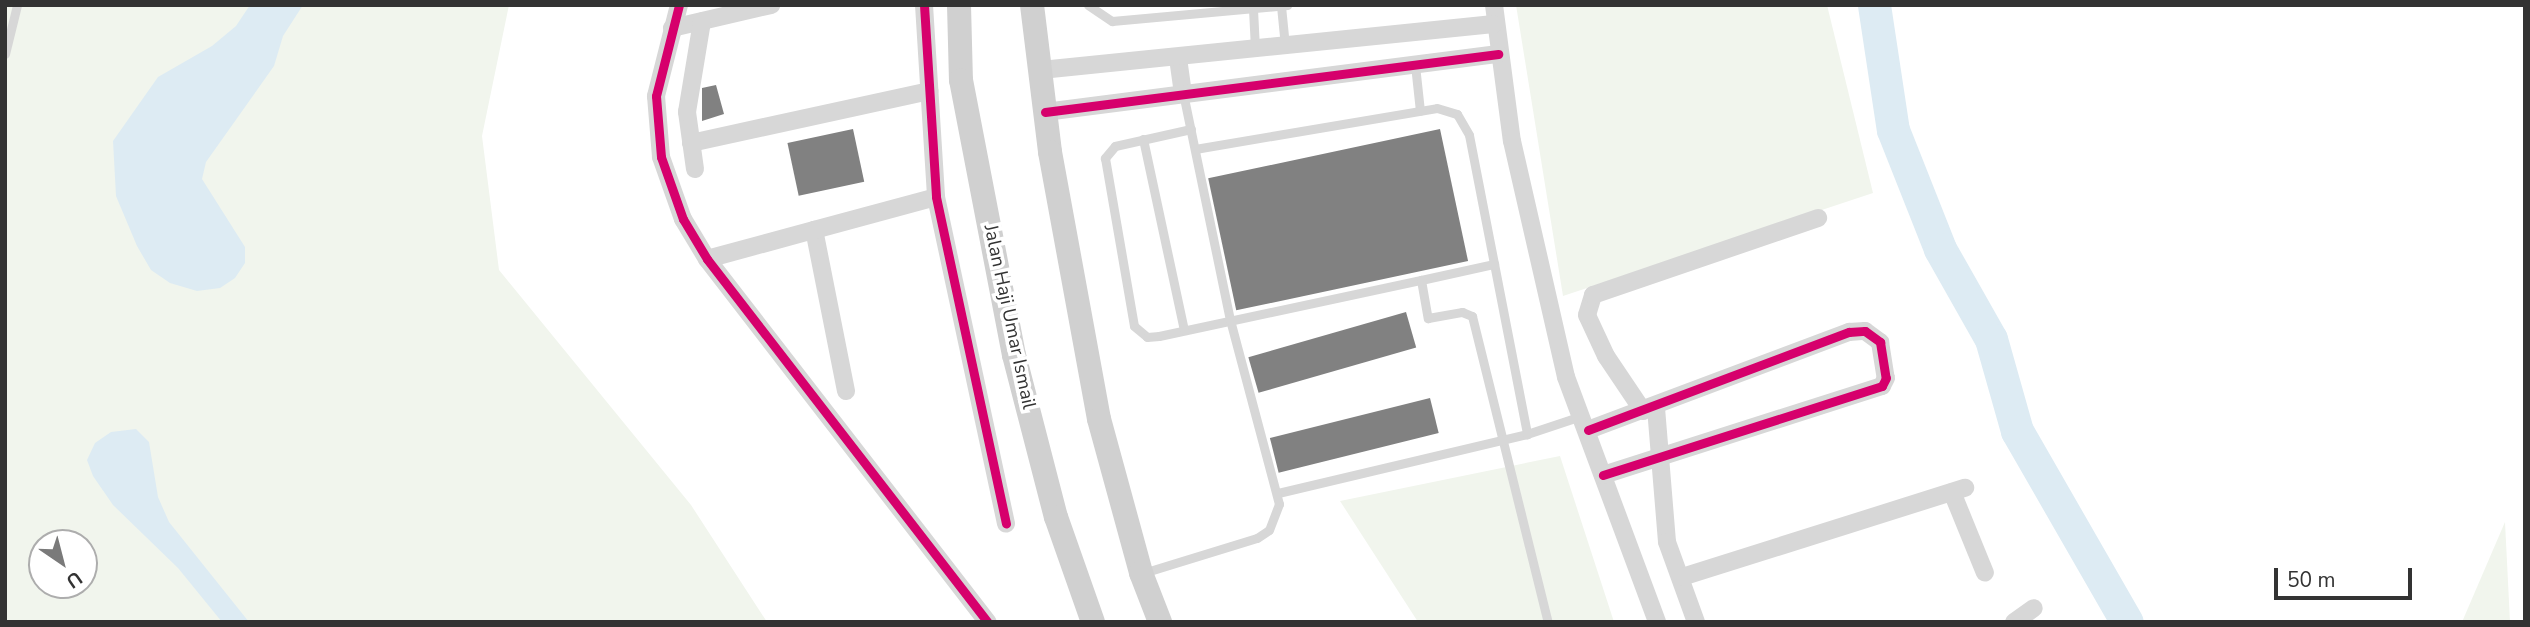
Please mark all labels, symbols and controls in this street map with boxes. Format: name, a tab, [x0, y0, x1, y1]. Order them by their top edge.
street label: Jalan Haji Umar Ismail	[978, 223, 1040, 411]
north arrow	[28, 529, 98, 599]
scale bar	[2278, 554, 2416, 598]
text: U	[61, 565, 87, 594]
text: 50 m	[2287, 566, 2336, 594]

